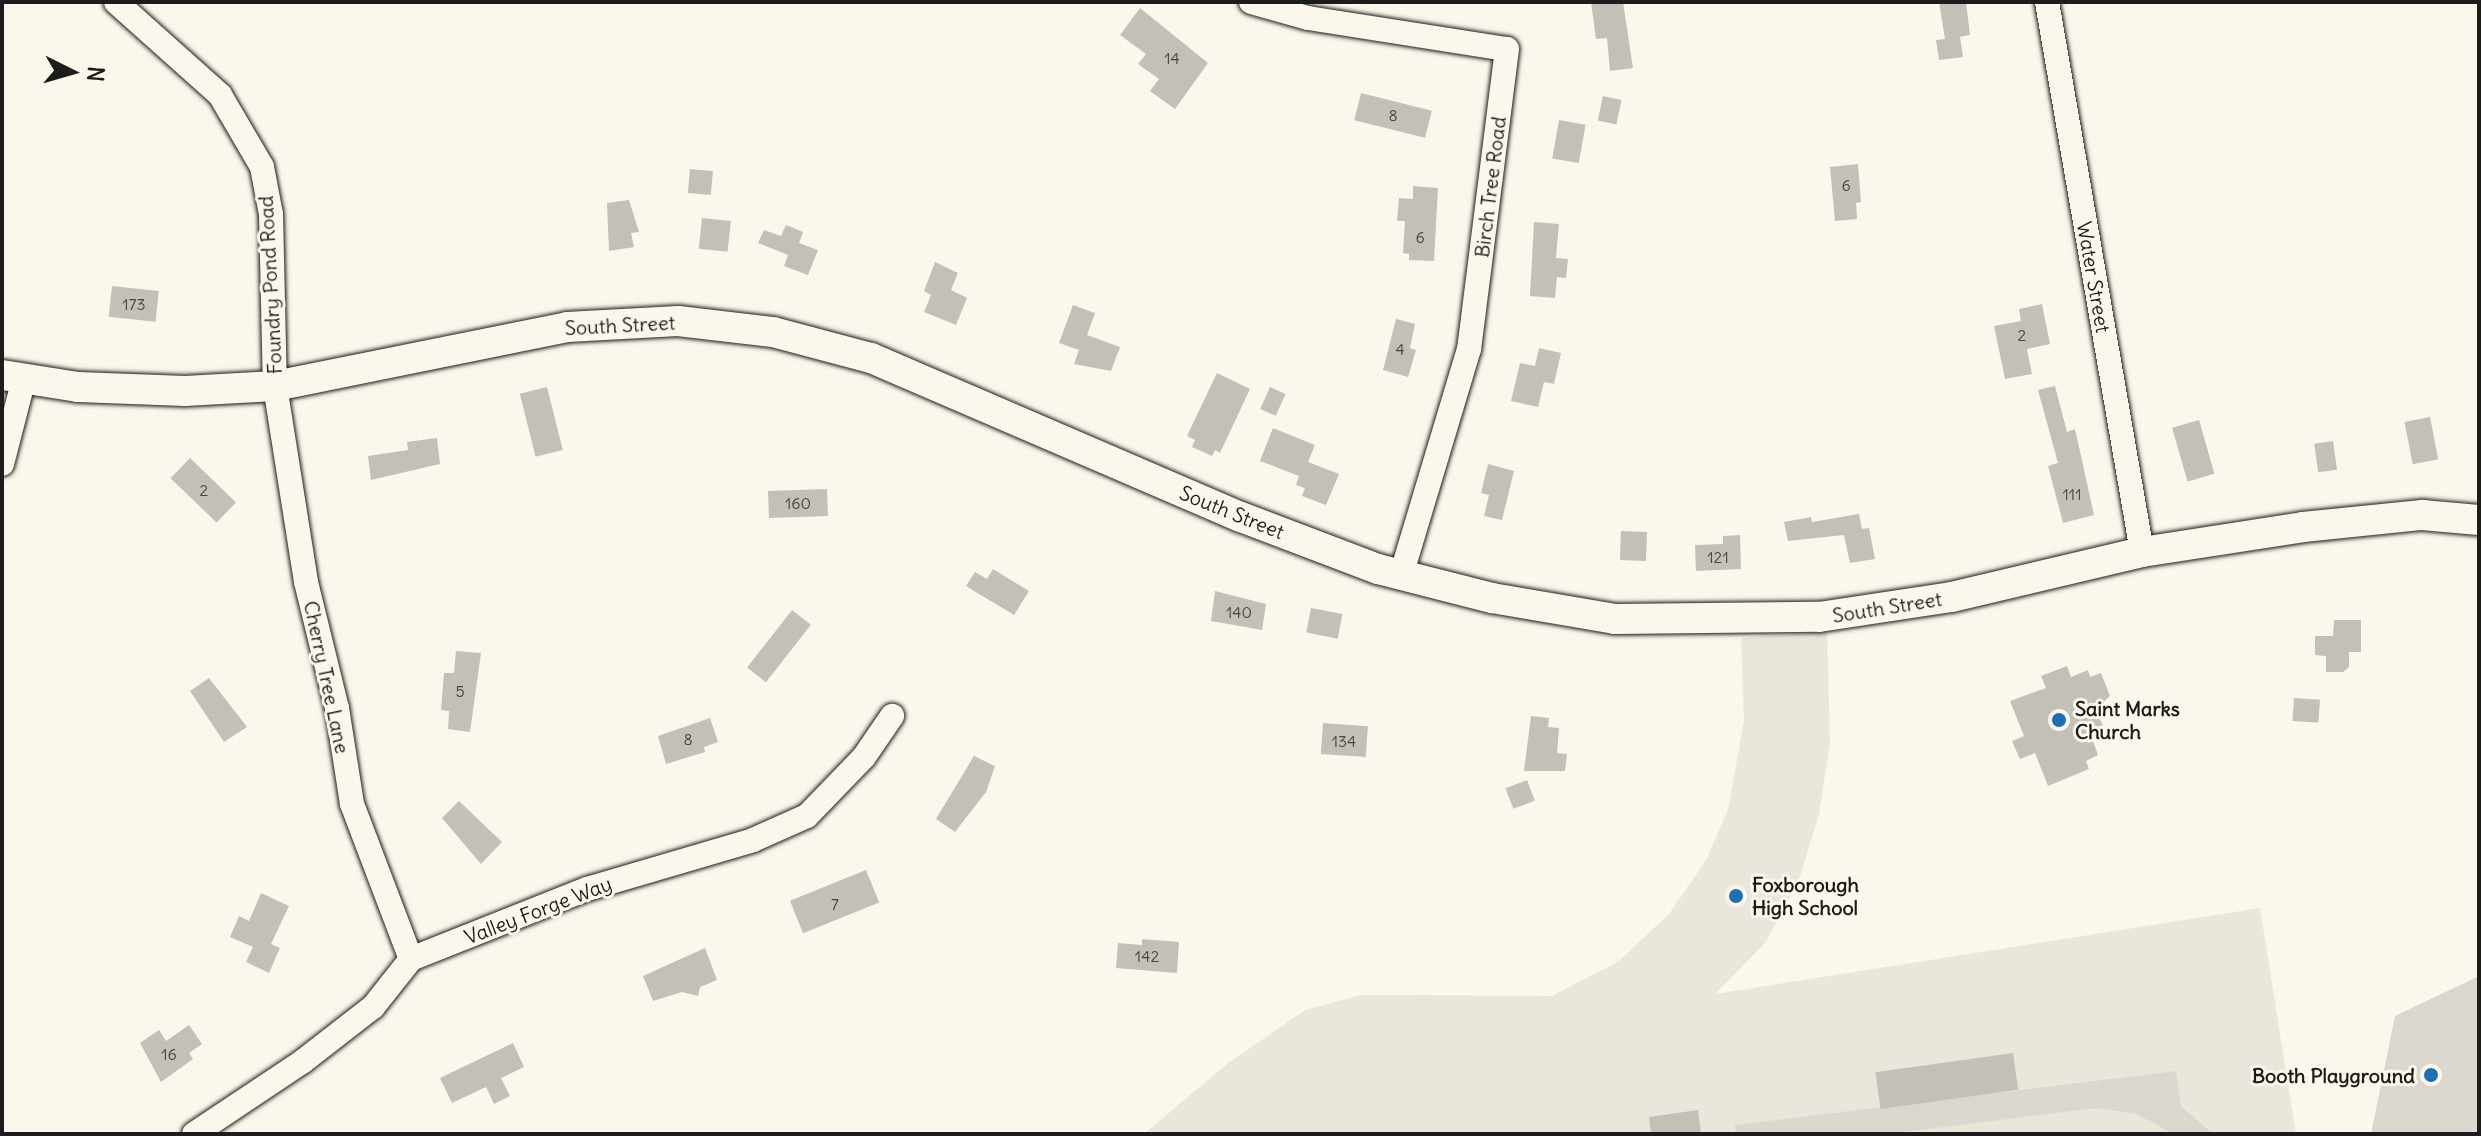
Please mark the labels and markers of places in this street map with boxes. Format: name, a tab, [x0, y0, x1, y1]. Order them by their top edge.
place label: Saint Marks Church	[2075, 696, 2180, 743]
marker: Saint Marks Church	[2050, 711, 2068, 729]
place label: Foxborough High School	[1752, 872, 1859, 919]
marker: Foxborough High School	[1727, 887, 1745, 905]
place label: Booth Playground	[2252, 1063, 2415, 1087]
marker: Booth Playground	[2422, 1066, 2440, 1084]

